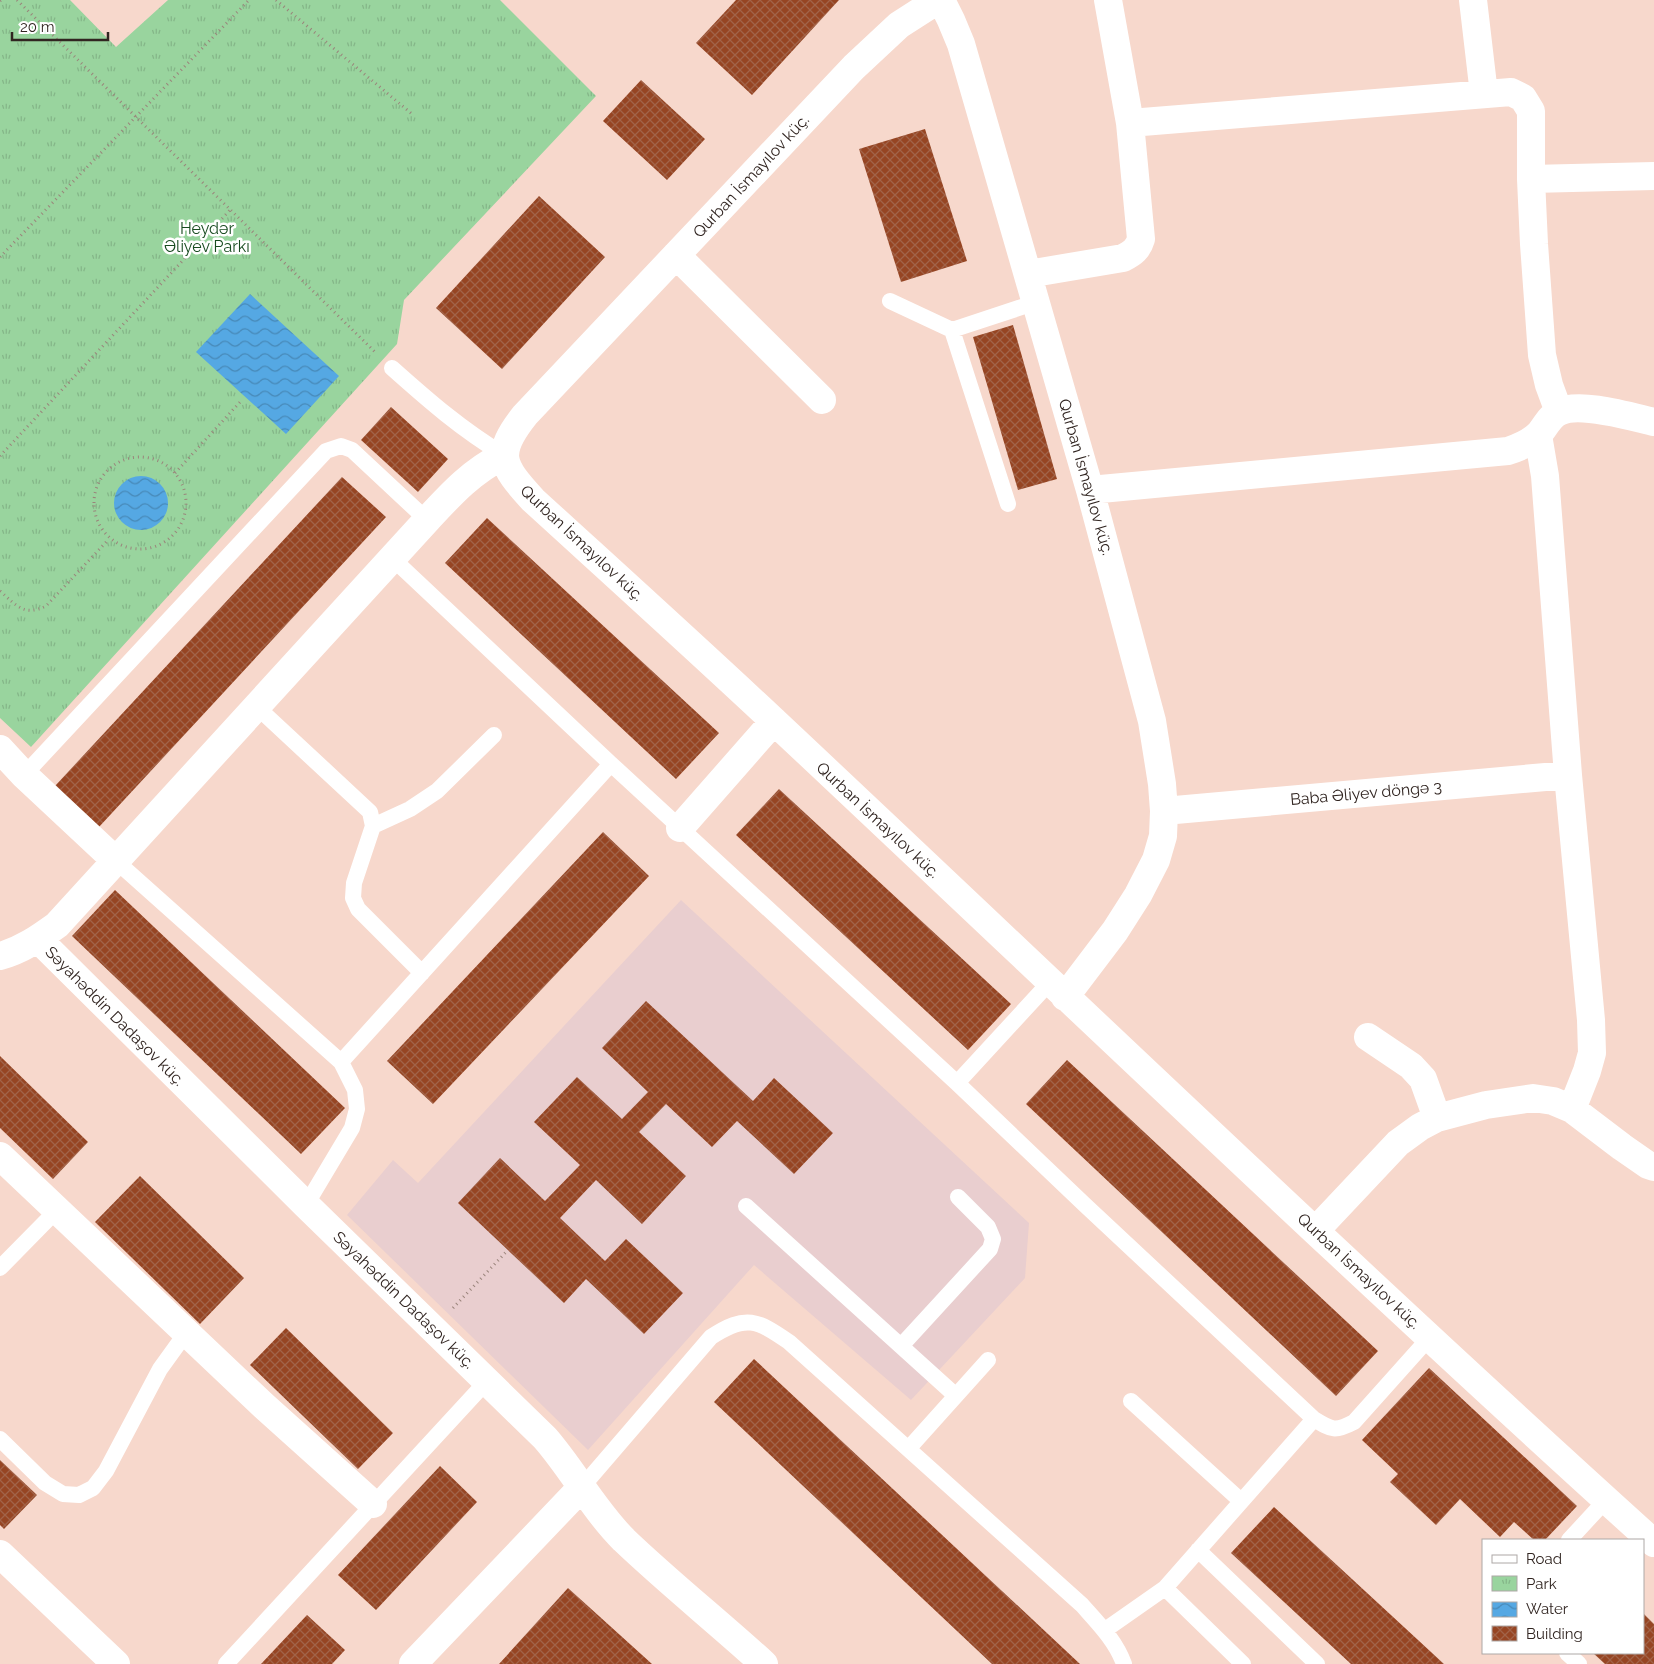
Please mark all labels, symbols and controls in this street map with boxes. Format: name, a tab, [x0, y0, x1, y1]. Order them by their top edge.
scale bar	[12, 10, 109, 42]
text: 20 m	[20, 18, 55, 36]
street label: Qurban İsmayılov küç.	[688, 110, 813, 242]
park label: Heydər Əliyev Parkı	[164, 219, 250, 256]
street label: Qurban İsmayılov küç.	[1055, 396, 1118, 557]
street label: Qurban İsmayılov küç.	[516, 480, 648, 605]
street label: Qurban İsmayılov küç.	[812, 757, 944, 882]
street label: Baba Əliyev döngə 3	[1289, 777, 1443, 809]
street label: Səyahəddin Dadaşov küç.	[41, 942, 189, 1090]
street label: Qurban İsmayılov küç.	[1293, 1208, 1425, 1333]
street label: Səyahəddin Dadaşov küç.	[329, 1227, 479, 1373]
legend	[1482, 1539, 1644, 1654]
text: Road	[1526, 1550, 1562, 1568]
text: Park	[1526, 1575, 1557, 1593]
text: Water	[1526, 1600, 1569, 1618]
text: Building	[1526, 1625, 1583, 1643]

